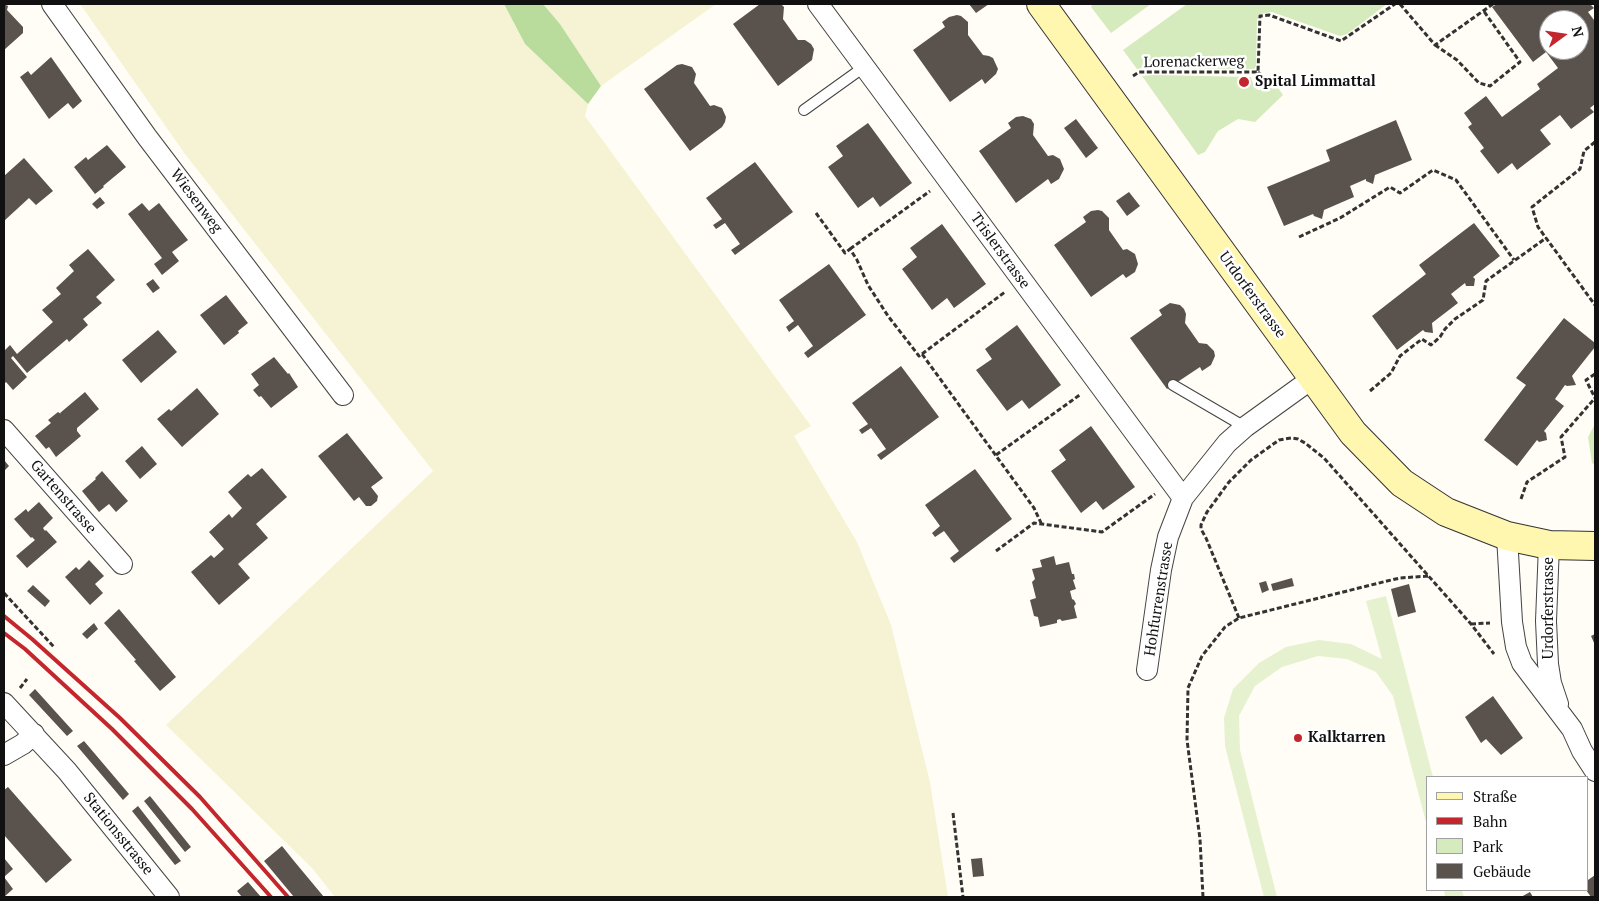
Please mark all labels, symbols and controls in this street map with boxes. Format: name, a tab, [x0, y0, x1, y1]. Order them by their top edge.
north arrow	[1539, 10, 1589, 60]
text: N	[1568, 24, 1589, 39]
street label: Lorenackerweg	[1144, 52, 1244, 72]
place label: Spital Limmattal	[1255, 73, 1376, 91]
marker: Spital Limmattal	[1237, 75, 1251, 89]
street label: Wiesenweg	[166, 166, 226, 236]
street label: Trislerstrasse	[966, 210, 1034, 292]
street label: Urdorferstrasse	[1215, 248, 1289, 342]
street label: Gartenstrasse	[26, 457, 100, 537]
street label: Hohfurrenstrasse	[1141, 540, 1177, 658]
street label: Urdorferstrasse	[1540, 557, 1558, 659]
place label: Kalktarren	[1308, 729, 1386, 747]
marker: Kalktarren	[1292, 732, 1304, 744]
legend	[1426, 776, 1589, 891]
text: Straße	[1473, 786, 1517, 806]
street label: Stationsstrasse	[79, 789, 157, 879]
text: Bahn	[1473, 811, 1508, 831]
text: Park	[1473, 836, 1503, 856]
text: Gebäude	[1473, 861, 1531, 881]

